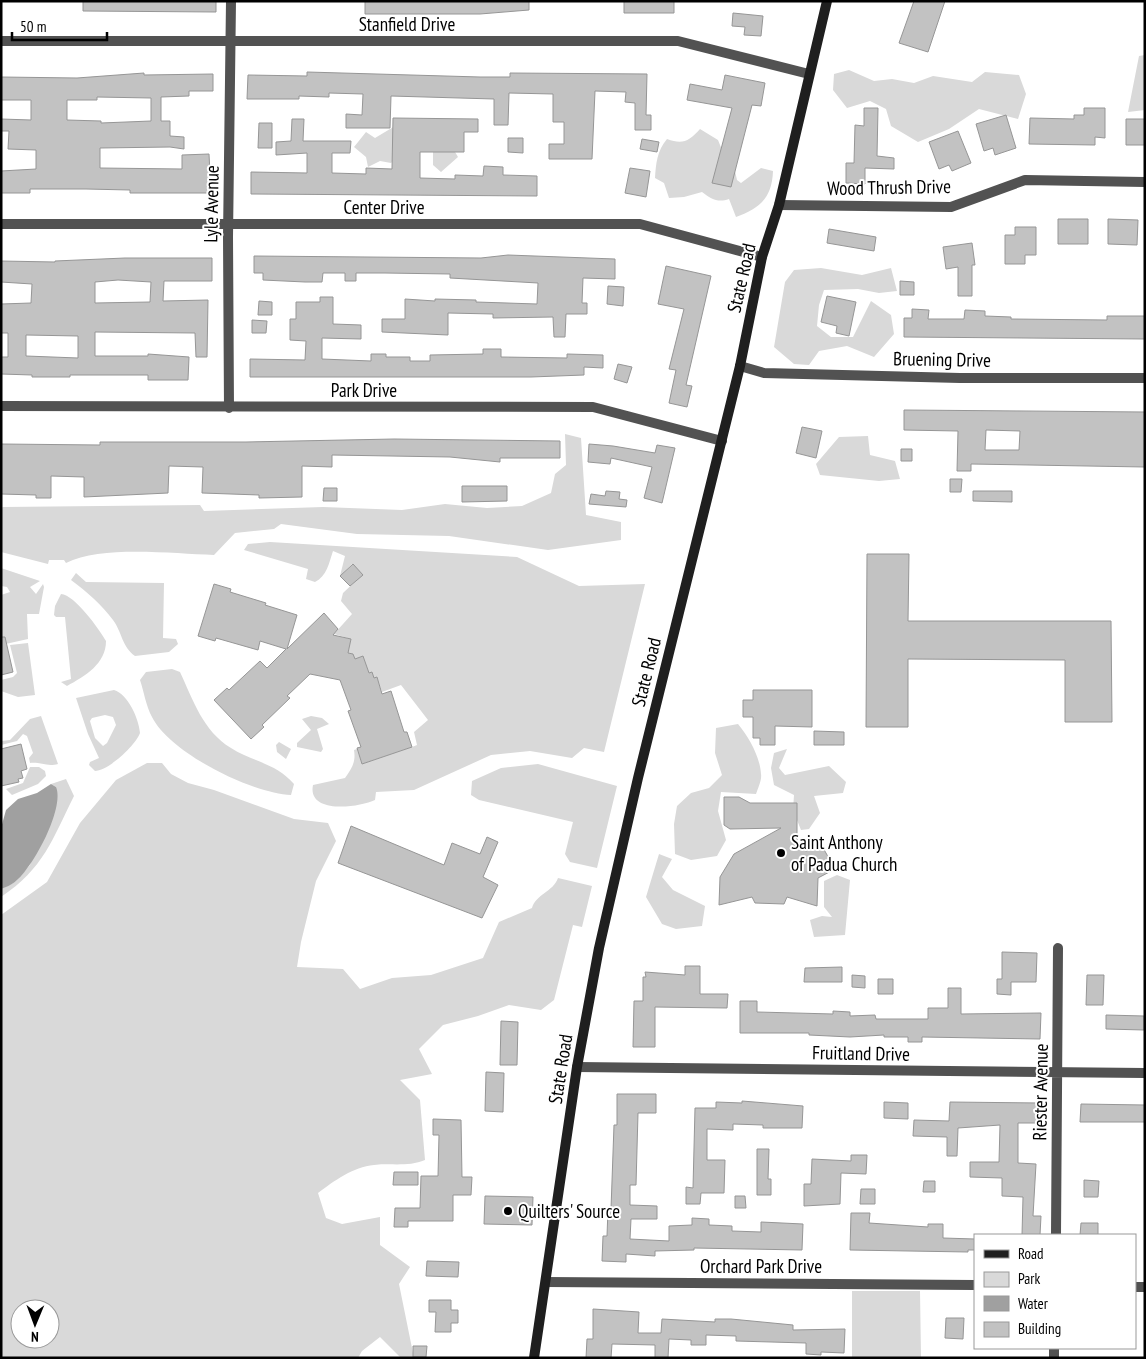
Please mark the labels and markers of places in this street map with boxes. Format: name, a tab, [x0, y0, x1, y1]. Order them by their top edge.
place label: Saint Anthony of Padua Church	[791, 830, 897, 876]
marker: Saint Anthony of Padua Church	[775, 847, 787, 859]
place label: Quilters' Source	[518, 1199, 620, 1223]
marker: Quilters' Source	[502, 1205, 514, 1217]

